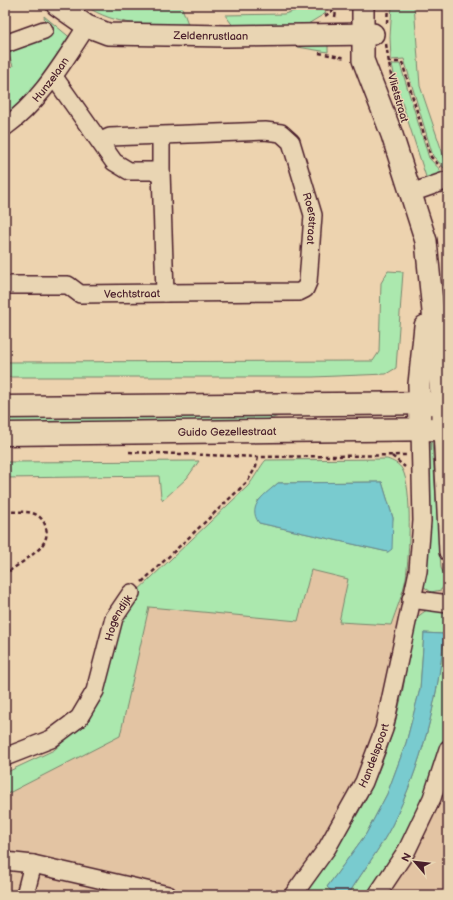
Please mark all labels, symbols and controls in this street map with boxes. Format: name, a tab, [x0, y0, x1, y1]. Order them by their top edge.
street label: Zeldenrustlaan	[172, 29, 248, 43]
street label: Hunzelaan	[29, 54, 71, 105]
street label: Vlietstraat	[385, 72, 411, 124]
street label: Roerstraat	[300, 191, 320, 246]
street label: Vechtstraat	[104, 287, 161, 300]
street label: Guido Gezellestraat	[178, 424, 277, 439]
street label: Hogendijk	[102, 592, 135, 642]
street label: Handelspoort	[356, 722, 392, 790]
north arrow	[395, 842, 435, 882]
text: N	[399, 851, 414, 864]

